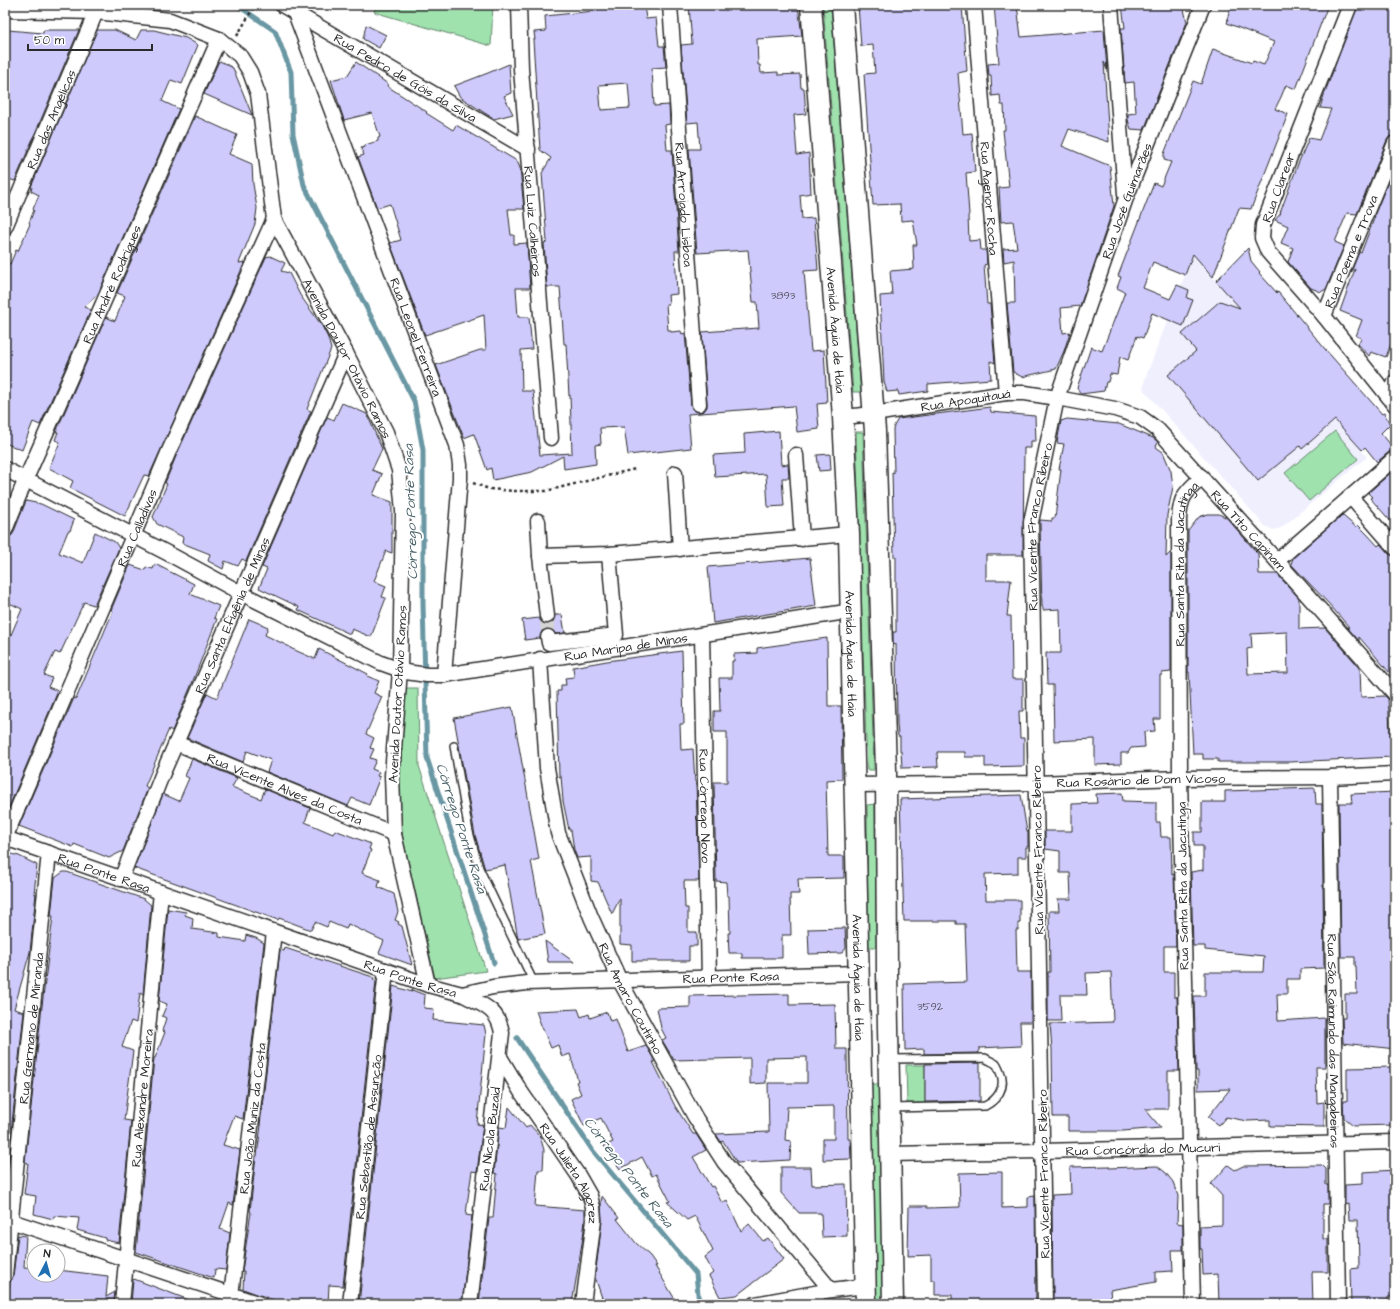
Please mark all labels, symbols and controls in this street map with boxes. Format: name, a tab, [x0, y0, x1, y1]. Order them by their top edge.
scale bar	[28, 26, 152, 52]
street label: Rua Pedro de Góis da Silva	[330, 29, 480, 127]
text: 50 m	[34, 32, 65, 49]
street label: Rua das Angélicas	[22, 67, 81, 172]
street label: Rua José Guimarães	[1098, 140, 1157, 261]
street label: Rua Agenor Rocha	[975, 141, 1003, 256]
street label: Rua Arrojado Lisboa	[670, 142, 697, 268]
street label: Rua Clarear	[1258, 150, 1300, 225]
street label: Rua Luiz Calheiros	[519, 165, 546, 278]
street label: Rua Poema e Trova	[1320, 192, 1383, 311]
street label: Rua André Rodrigues	[78, 222, 147, 347]
street label: Avenida Águia de Haia	[821, 266, 849, 394]
street label: Avenida Doutor Otávio Ramos	[298, 276, 396, 441]
street label: Rua Leonel Ferreira	[385, 276, 446, 399]
house number: 3893	[771, 288, 796, 303]
street label: Rua Apoquitauá	[920, 385, 1011, 416]
street label: Rua Vicente Franco Ribeiro	[1023, 441, 1057, 611]
water label: Córrego Ponte Rasa	[399, 443, 423, 580]
street label: Rua Santa Rita da Jacutinga	[1171, 477, 1203, 647]
street label: Rua Calladivas	[113, 486, 162, 570]
street label: Rua Tito Capinam	[1207, 486, 1290, 576]
street label: Rua Santa Efigênia de Minas	[191, 534, 275, 697]
street label: Avenida Águia de Haia	[840, 590, 861, 717]
street label: Avenida Doutor Otávio Ramos	[384, 604, 412, 783]
street label: Rua Maripa de Minas	[563, 629, 689, 666]
street label: Rua Vicente Alves da Costa	[204, 749, 365, 830]
street label: Rua Córrego Novo	[694, 749, 715, 864]
water label: Córrego Ponte Rasa	[431, 761, 492, 897]
street label: Rua Vicente Franco Ribeiro	[1028, 765, 1048, 935]
street label: Rua Rosário de Dom Vicoso	[1056, 770, 1226, 792]
street label: Rua Santa Rita da Jacutinga	[1173, 801, 1194, 970]
street label: Rua Ponte Rasa	[55, 849, 153, 898]
street label: Avenida Águia de Haia	[847, 914, 868, 1041]
street label: Rua São Raimundo das Mangabeiras	[1322, 934, 1344, 1149]
street label: Rua Amaro Coutinho	[594, 940, 667, 1058]
street label: Rua Germano de Miranda	[15, 952, 49, 1105]
street label: Rua Ponte Rasa	[361, 955, 459, 1002]
street label: Rua Ponte Rasa	[682, 967, 780, 988]
house number: 3592	[917, 999, 944, 1014]
street label: Rua Alexandre Moreira	[127, 1028, 158, 1168]
street label: Rua João Muniz da Costa	[235, 1041, 271, 1195]
street label: Rua Sebastião de Assunção	[351, 1053, 387, 1220]
street label: Rua Nicola Buzaid	[475, 1086, 505, 1192]
street label: Rua Vicente Franco Ribeiro	[1034, 1089, 1054, 1259]
water label: Córrego Ponte Rasa	[579, 1113, 678, 1233]
street label: Rua Julieta Algorez	[535, 1120, 602, 1226]
street label: Rua Concórdia do Mucuri	[1065, 1138, 1220, 1160]
north arrow	[26, 1243, 66, 1283]
text: N	[43, 1246, 51, 1261]

